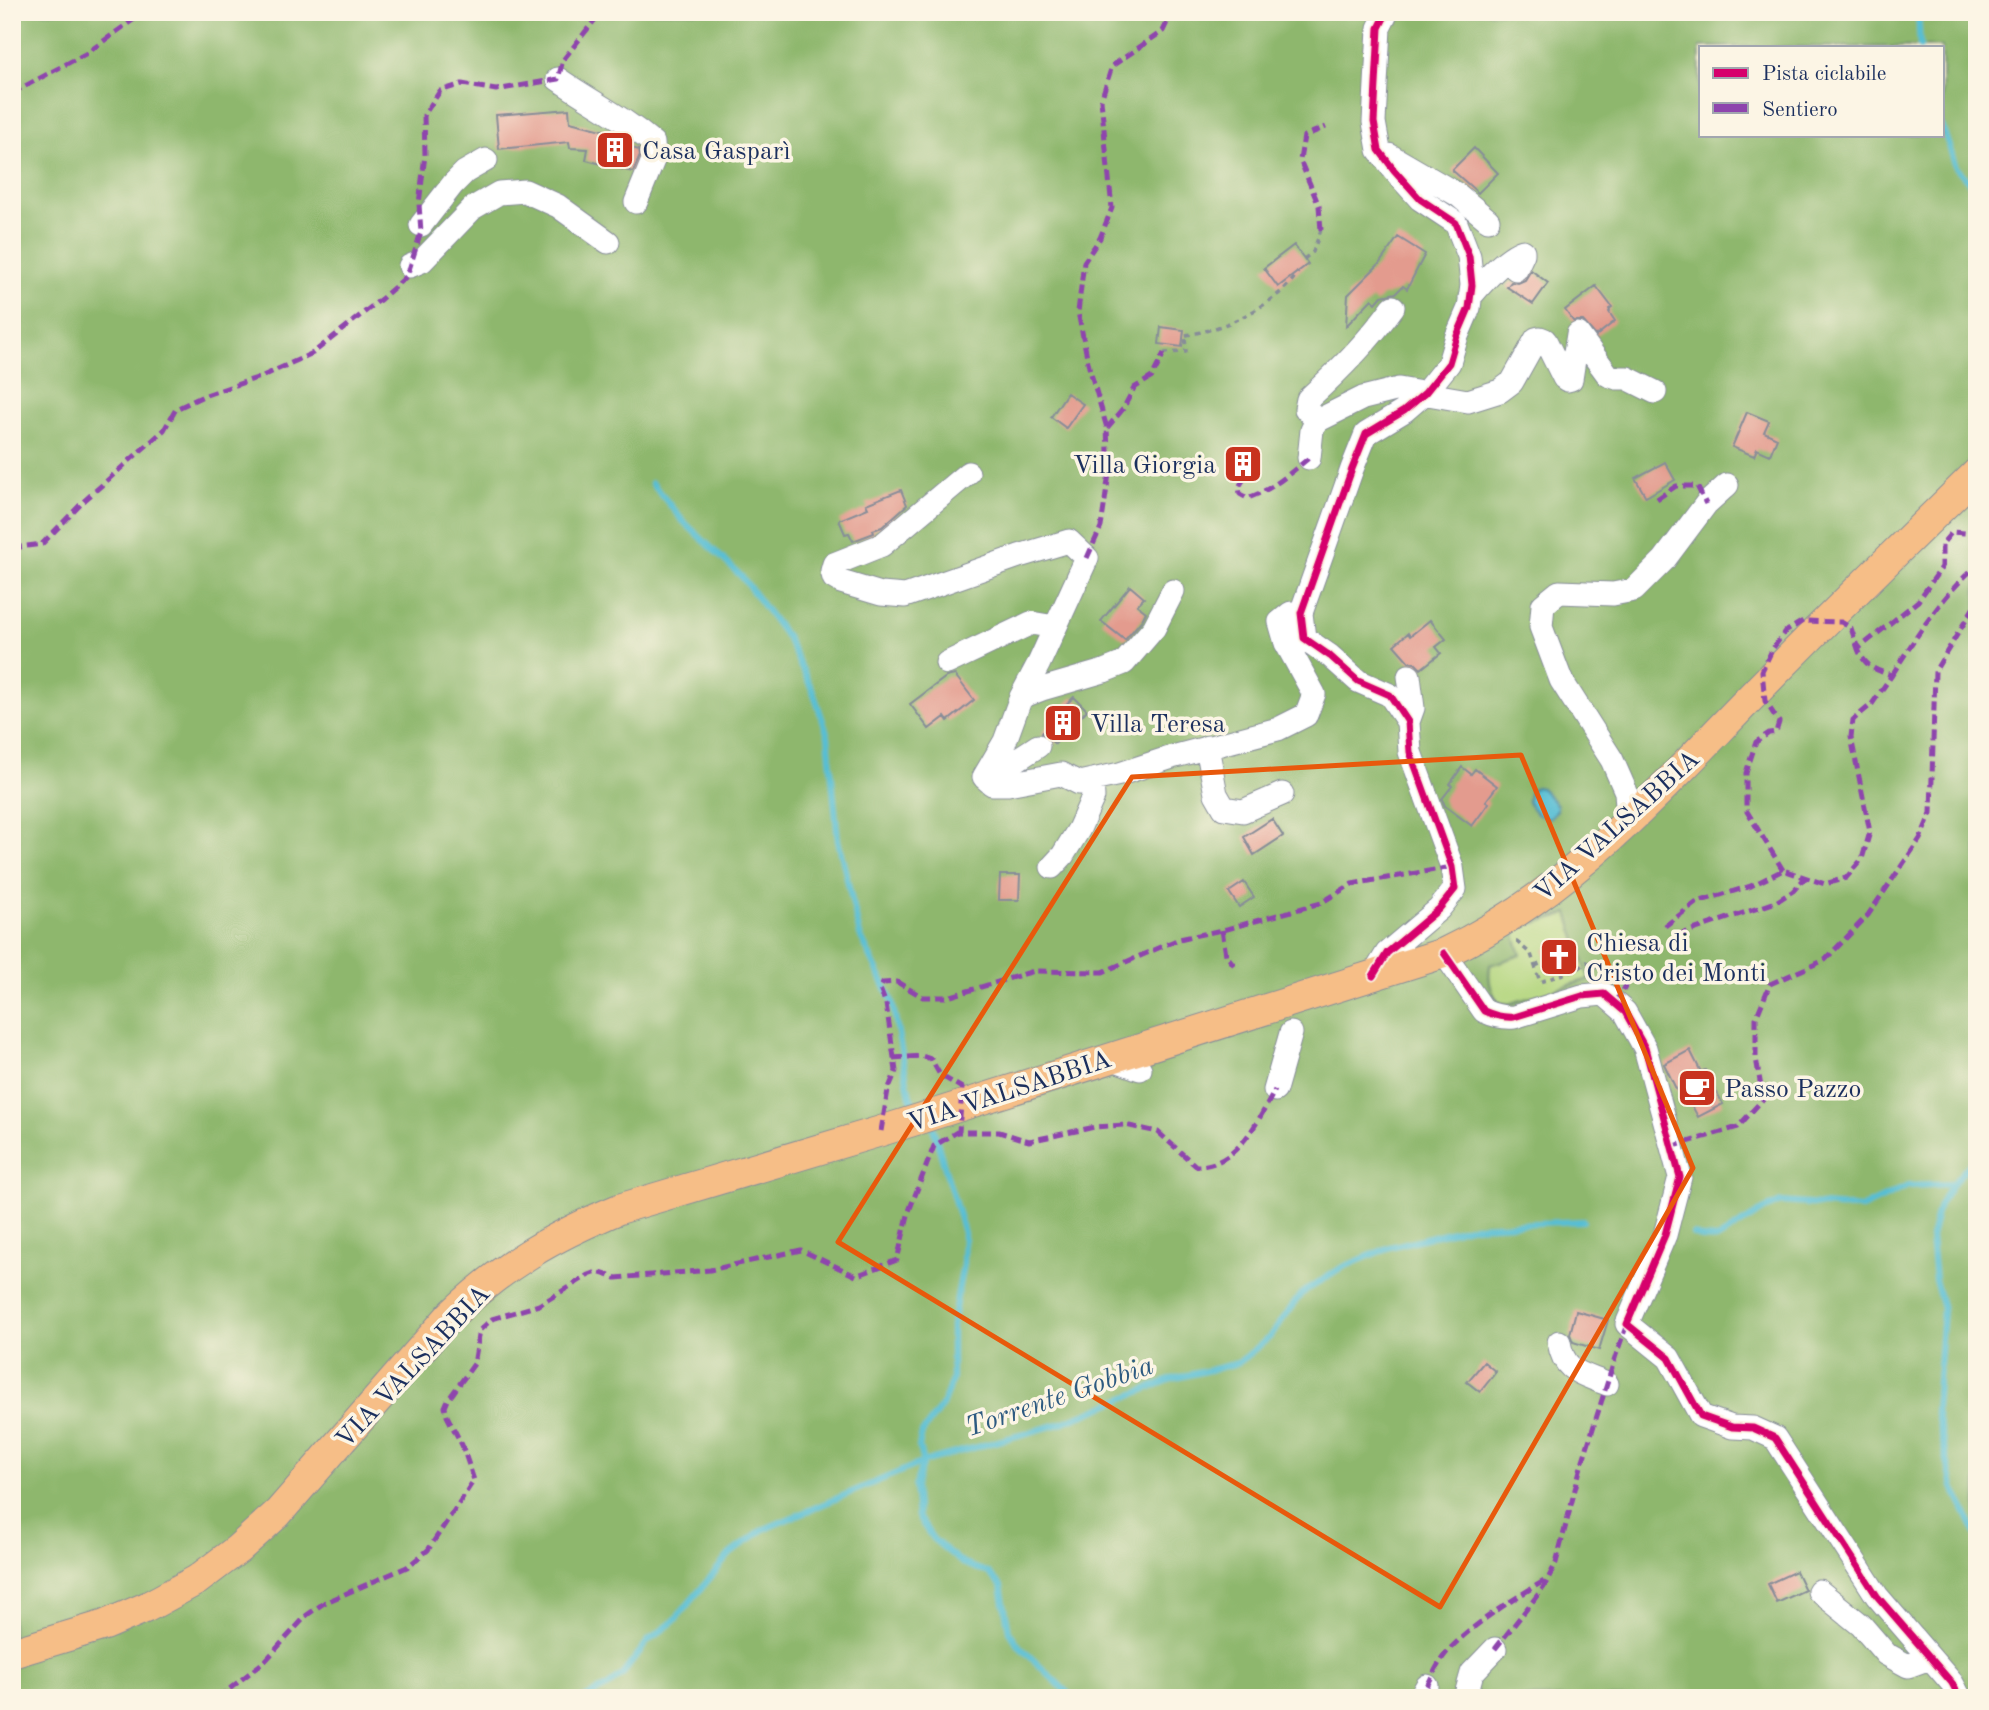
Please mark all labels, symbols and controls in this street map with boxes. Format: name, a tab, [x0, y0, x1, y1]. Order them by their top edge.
legend	[1699, 46, 1944, 136]
text: Pista ciclabile	[1762, 64, 1886, 85]
text: Sentiero	[1762, 100, 1838, 121]
building icon: Casa Gasparì	[594, 129, 636, 171]
place label: Casa Gasparì	[642, 139, 791, 165]
building icon: Villa Giorgia	[1222, 443, 1264, 485]
place label: Villa Giorgia	[1073, 453, 1216, 479]
building icon: Villa Teresa	[1042, 702, 1084, 744]
place label: Villa Teresa	[1090, 712, 1226, 738]
street label: VIA VALSABBIA	[1530, 746, 1705, 907]
place label: Chiesa di Cristo dei Monti	[1586, 931, 1766, 987]
church icon: Chiesa di Cristo dei Monti	[1538, 936, 1580, 978]
street label: VIA VALSABBIA	[905, 1047, 1115, 1137]
cafe icon: Passo Pazzo	[1676, 1067, 1718, 1109]
place label: Passo Pazzo	[1724, 1077, 1861, 1103]
street label: VIA VALSABBIA	[332, 1281, 495, 1454]
water label: Torrente Gobbia	[962, 1353, 1158, 1443]

